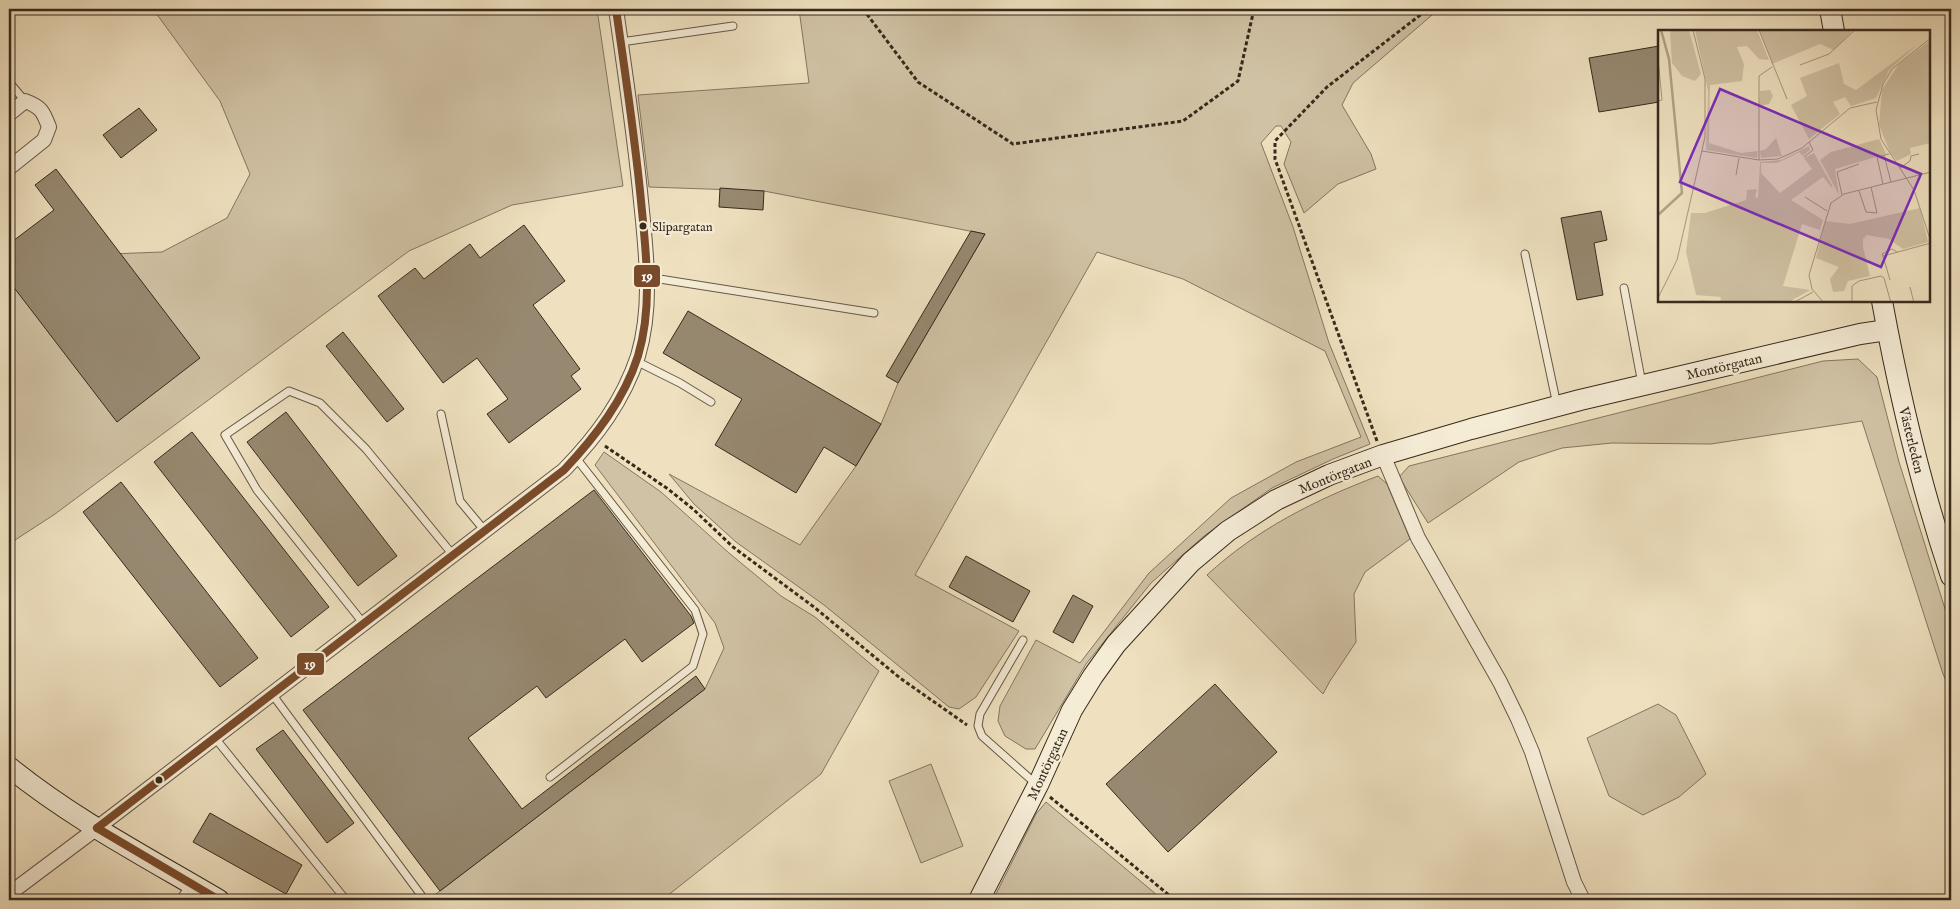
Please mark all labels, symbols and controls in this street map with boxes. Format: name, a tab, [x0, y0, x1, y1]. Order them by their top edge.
inset map	[1658, 30, 1930, 302]
place label: Slipargatan	[652, 219, 713, 236]
marker: Slipargatan	[638, 221, 648, 231]
line badge: 19	[633, 264, 661, 288]
text: 19	[641, 268, 653, 286]
street label: Montörgatan	[1685, 349, 1764, 384]
street label: Västerleden	[1894, 404, 1928, 476]
street label: Montörgatan	[1296, 453, 1375, 499]
line badge: 19	[296, 652, 325, 676]
text: 19	[304, 656, 316, 674]
street label: Montörgatan	[1023, 725, 1073, 803]
unlabelled marker	[154, 775, 164, 785]

